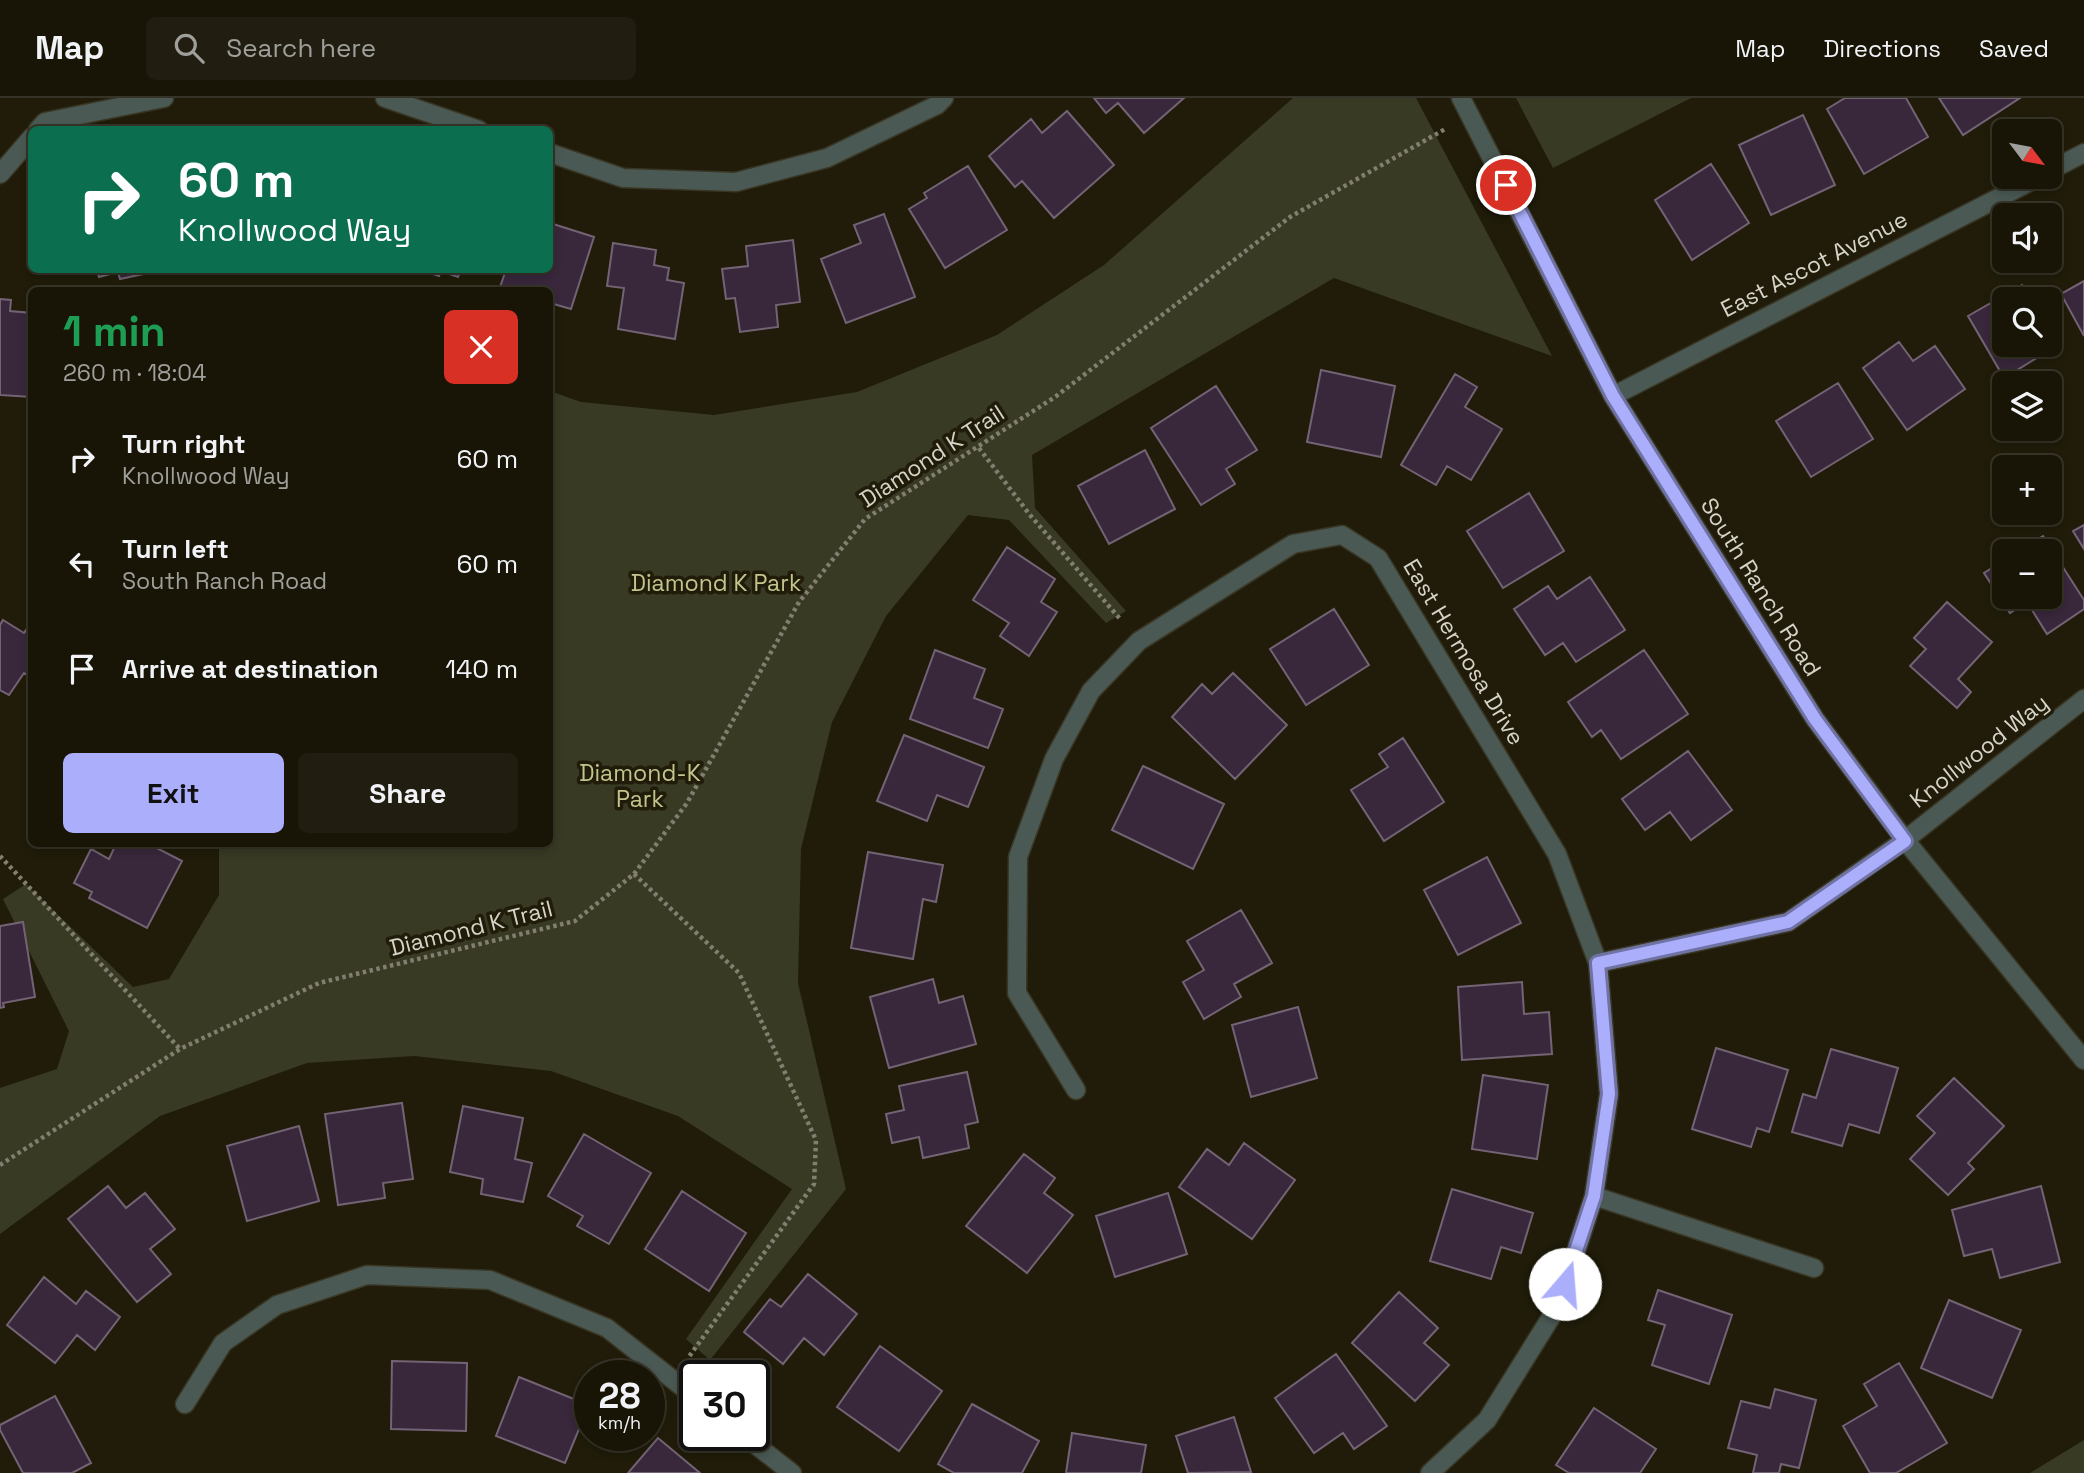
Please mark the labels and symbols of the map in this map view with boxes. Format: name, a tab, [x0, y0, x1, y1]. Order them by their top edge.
north arrow	[1992, 119, 2062, 189]
pin	[1476, 155, 1536, 215]
street label: East Ascot Avenue	[1716, 204, 1912, 324]
street label: Diamond K Trail	[854, 398, 1010, 514]
street label: South Ranch Road	[1694, 492, 1828, 682]
street label: East Hermosa Drive	[1397, 553, 1531, 751]
park label: Diamond K Park	[631, 568, 801, 598]
street label: Knollwood Way	[1904, 688, 2054, 814]
park label: Diamond-K Park	[579, 758, 701, 814]
street label: Diamond K Trail	[386, 893, 556, 963]
position arrow	[1528, 1247, 1602, 1321]
speed limit sign: 30	[679, 1360, 770, 1451]

